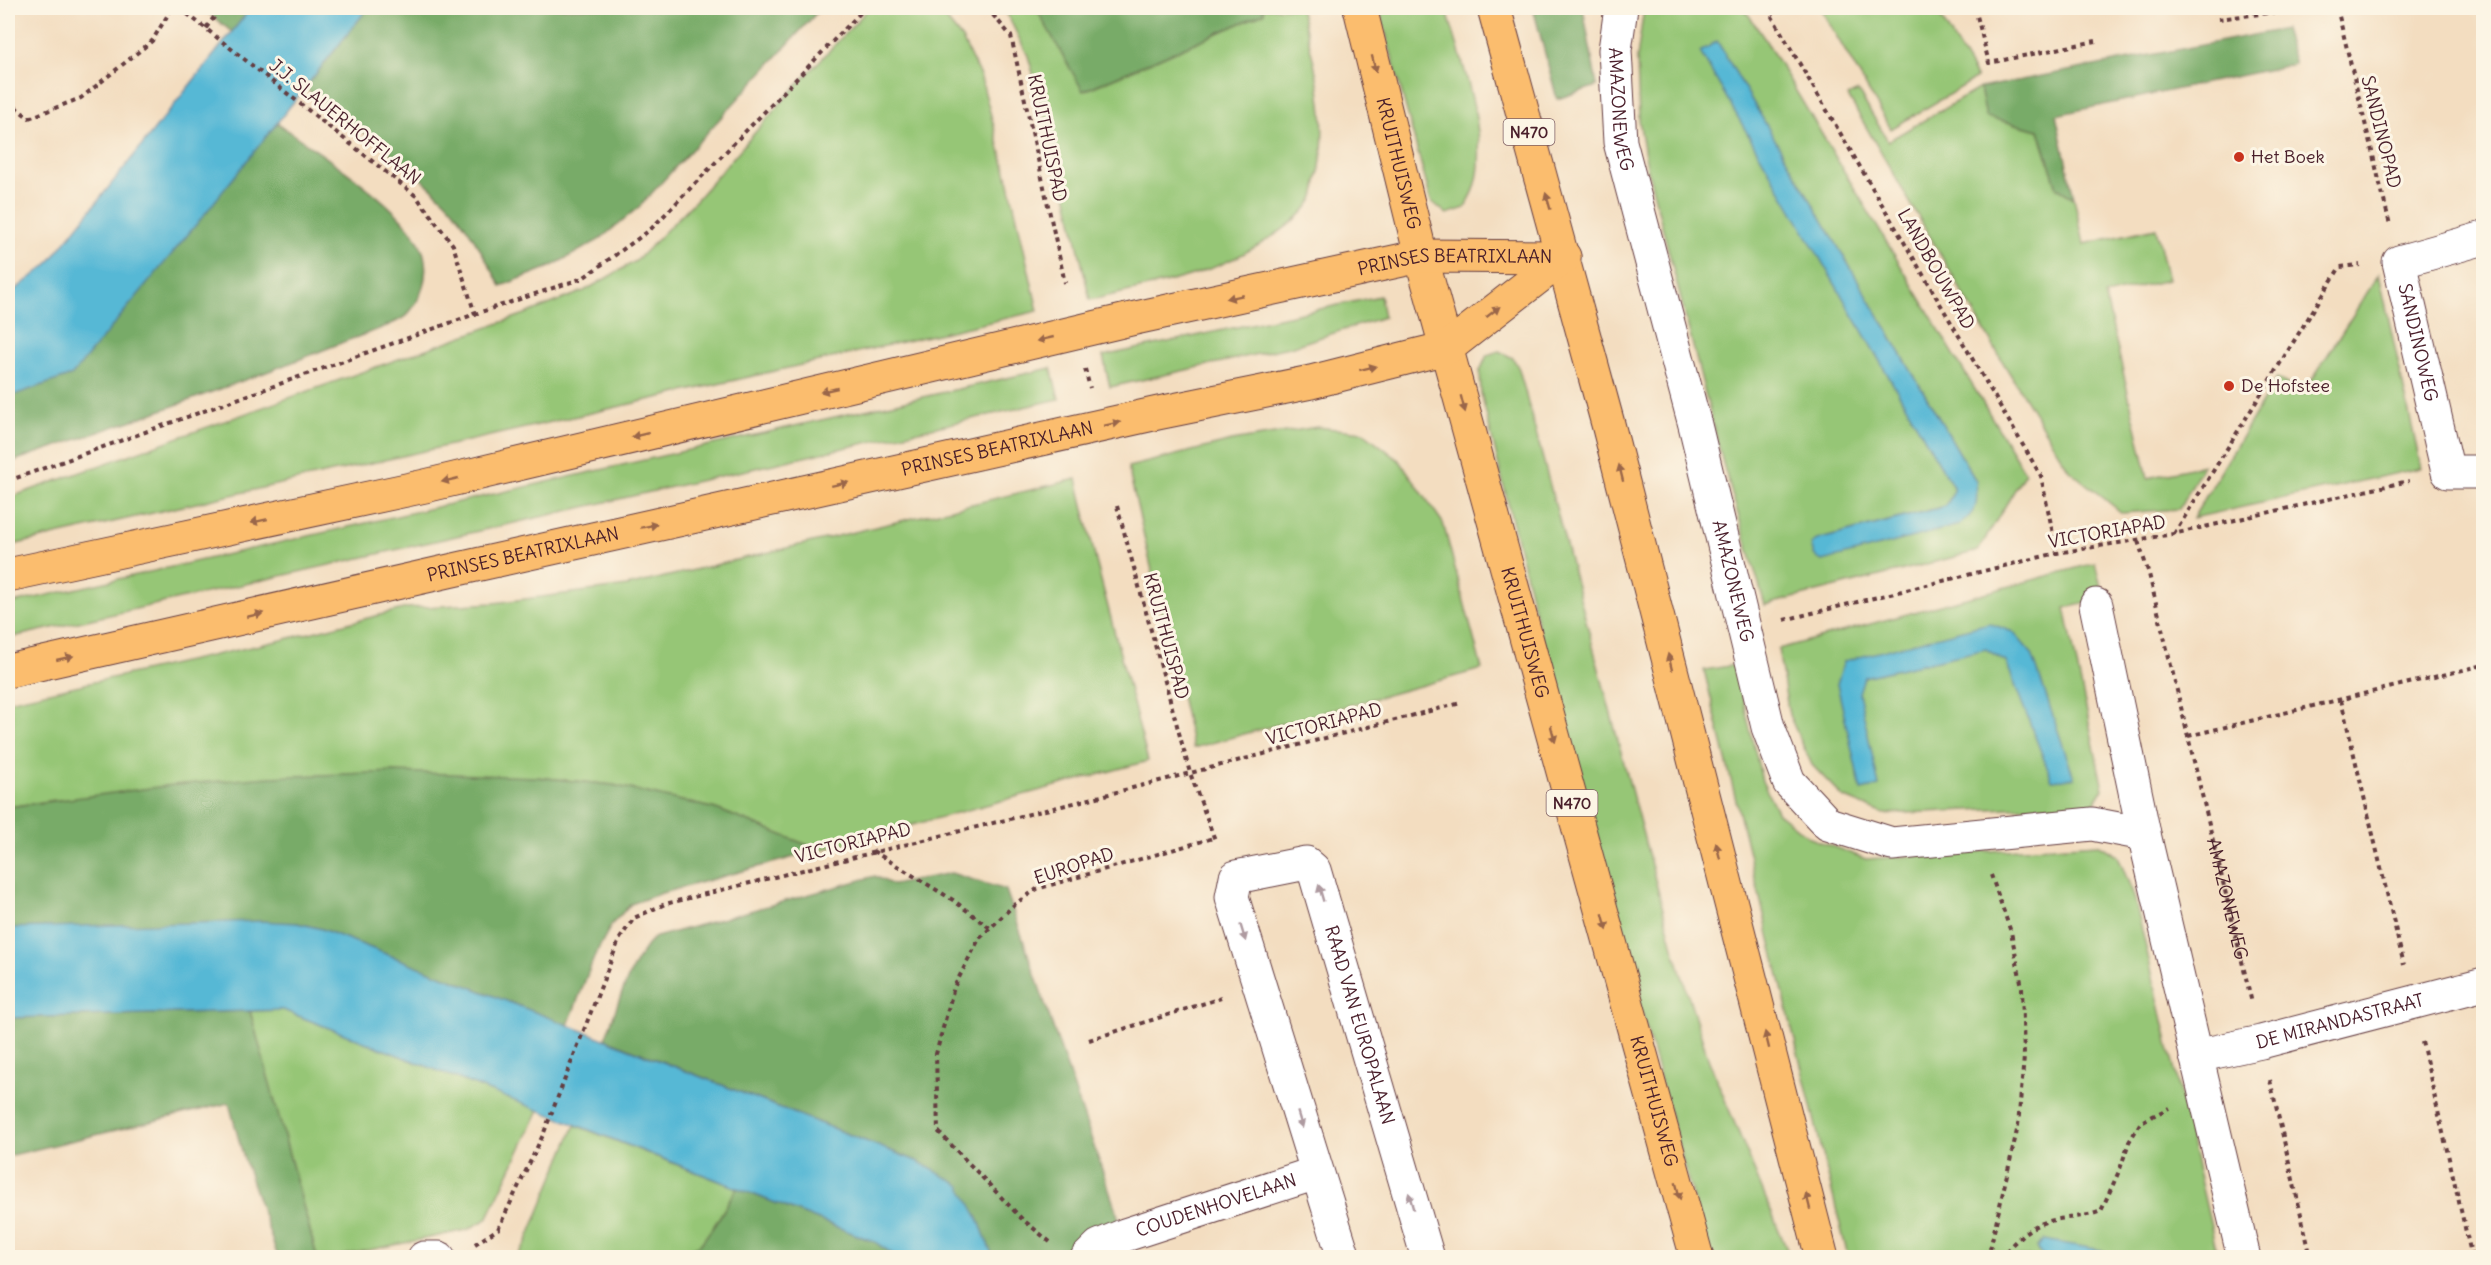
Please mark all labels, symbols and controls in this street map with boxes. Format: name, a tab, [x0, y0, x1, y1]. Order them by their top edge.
street label: AMAZONEWEG	[1604, 47, 1639, 173]
street label: J.J. SLAUERHOFFLAAN	[265, 53, 426, 190]
one-way arrow	[1370, 55, 1380, 73]
street label: KRUITHUISPAD	[1023, 72, 1072, 204]
street label: SANDINOPAD	[2356, 73, 2407, 191]
street label: KRUITHUISWEG	[1371, 95, 1426, 232]
road number: N470	[1504, 119, 1555, 145]
place label: Het Boek	[2251, 145, 2325, 168]
marker: Het Boek	[2232, 150, 2246, 164]
one-way arrow	[1543, 191, 1553, 210]
street label: LANDBOUWPAD	[1893, 204, 1980, 333]
street label: PRINSES BEATRIXLAAN	[1355, 244, 1552, 280]
street label: SANDINOWEG	[2393, 281, 2443, 404]
one-way arrow	[1225, 293, 1244, 302]
one-way arrow	[1486, 306, 1501, 318]
one-way arrow	[1035, 335, 1054, 345]
one-way arrow	[1359, 362, 1377, 372]
place label: De Hofstee	[2241, 374, 2330, 397]
marker: De Hofstee	[2222, 379, 2236, 393]
one-way arrow	[820, 386, 839, 396]
one-way arrow	[1458, 395, 1468, 413]
street label: PRINSES BEATRIXLAAN	[899, 416, 1095, 481]
one-way arrow	[1103, 418, 1121, 428]
one-way arrow	[630, 431, 649, 440]
one-way arrow	[1616, 464, 1625, 482]
one-way arrow	[441, 475, 459, 485]
one-way arrow	[830, 479, 849, 488]
street label: VICTORIAPAD	[2046, 510, 2167, 553]
one-way arrow	[249, 517, 268, 526]
street label: AMAZONEWEG	[1707, 518, 1759, 644]
street label: PRINSES BEATRIXLAAN	[425, 521, 621, 587]
one-way arrow	[640, 521, 659, 530]
street label: KRUITHUISWEG	[1496, 564, 1554, 701]
street label: KRUITHUISPAD	[1139, 570, 1194, 702]
one-way arrow	[245, 609, 264, 619]
one-way arrow	[55, 653, 74, 663]
one-way arrow	[1664, 653, 1674, 671]
street label: VICTORIAPAD	[1263, 697, 1384, 750]
one-way arrow	[1549, 725, 1558, 743]
road number: N470	[1546, 790, 1598, 816]
street label: VICTORIAPAD	[792, 817, 913, 868]
street label: AMAZONEWEG	[2202, 836, 2253, 962]
one-way arrow	[1713, 841, 1723, 860]
street label: EUROPAD	[1031, 842, 1117, 889]
one-way arrow	[1315, 884, 1325, 902]
one-way arrow	[1600, 913, 1610, 931]
street label: RAAD VAN EUROPALAAN	[1320, 923, 1400, 1127]
one-way arrow	[1239, 924, 1248, 942]
street label: DE MIRANDASTRAAT	[2253, 988, 2426, 1054]
one-way arrow	[1762, 1030, 1771, 1048]
street label: KRUITHUISWEG	[1625, 1033, 1683, 1169]
one-way arrow	[1295, 1111, 1305, 1129]
street label: COUDENHOVELAAN	[1133, 1168, 1299, 1242]
one-way arrow	[1674, 1182, 1684, 1200]
one-way arrow	[1406, 1192, 1415, 1210]
one-way arrow	[1802, 1192, 1812, 1210]

